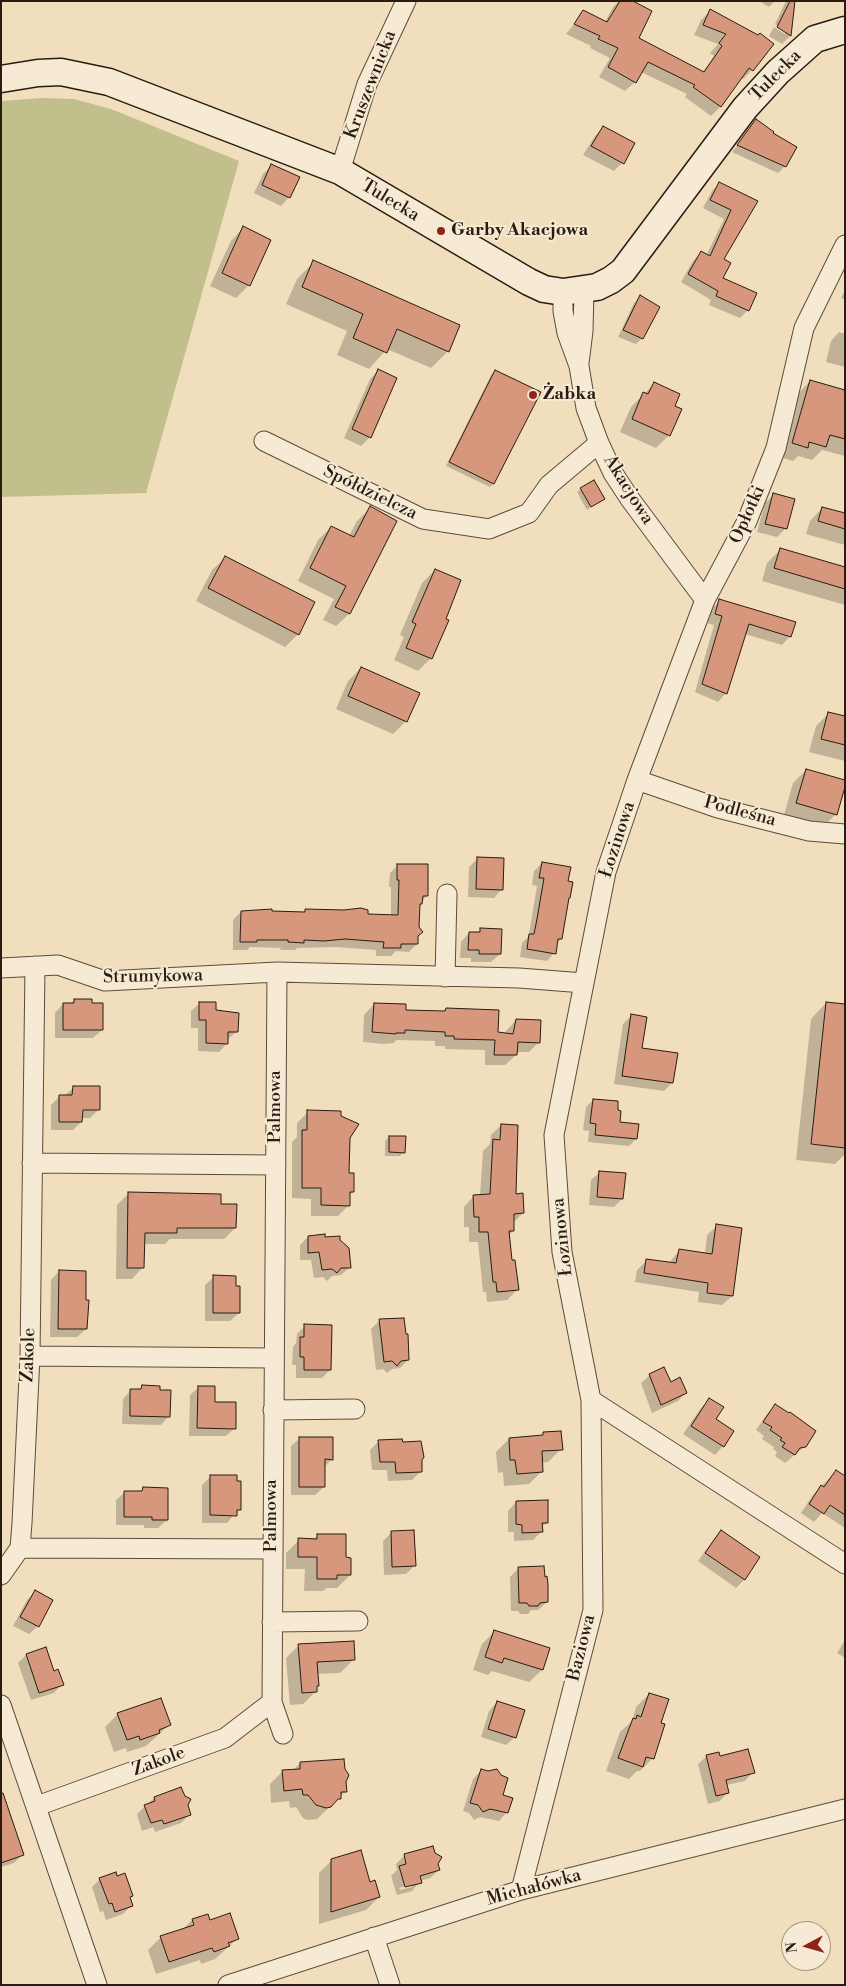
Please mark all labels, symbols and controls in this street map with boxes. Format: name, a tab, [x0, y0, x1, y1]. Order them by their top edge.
street label: Kruszewnicka	[340, 28, 402, 142]
street label: Tulecka	[746, 46, 806, 106]
street label: Tulecka	[357, 175, 423, 227]
place label: Garby Akacjowa	[451, 220, 588, 242]
marker: Garby Akacjowa	[435, 225, 447, 237]
place label: Żabka	[543, 384, 596, 406]
marker: Żabka	[527, 389, 539, 401]
street label: Akacjowa	[598, 451, 658, 529]
street label: Spółdzielcza	[319, 461, 421, 525]
street label: Opłotki	[726, 483, 770, 547]
street label: Podleśna	[702, 792, 778, 832]
street label: Łozinowa	[596, 799, 640, 881]
street label: Strumykowa	[103, 965, 203, 989]
street label: Palmowa	[265, 1070, 287, 1144]
street label: Łozinowa	[548, 1197, 578, 1277]
street label: Zakole	[17, 1327, 41, 1383]
street label: Palmowa	[261, 1479, 283, 1553]
street label: Baziowa	[563, 1613, 601, 1683]
street label: Zakole	[130, 1743, 188, 1781]
street label: Michałówka	[484, 1865, 584, 1911]
north arrow	[781, 1921, 831, 1971]
text: N	[783, 1941, 802, 1954]

